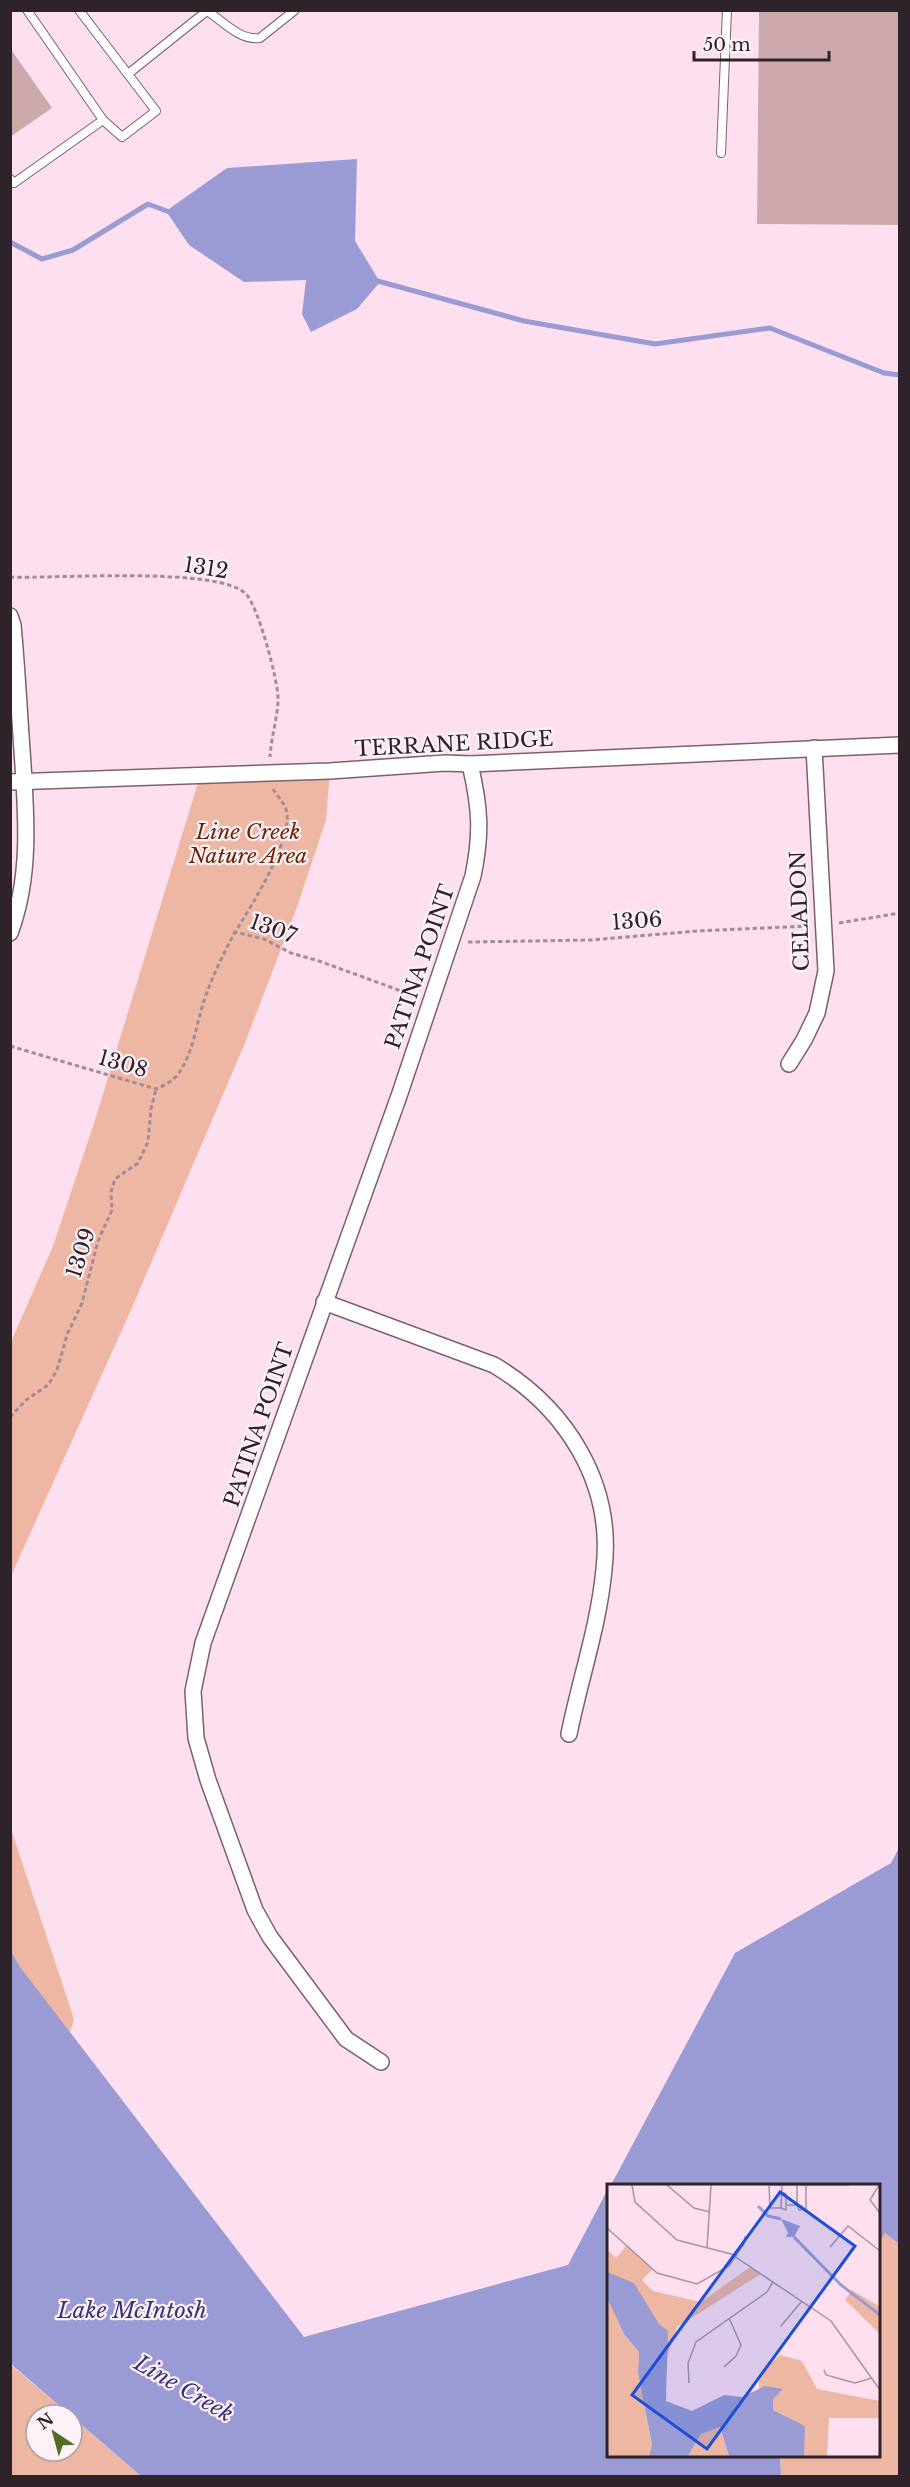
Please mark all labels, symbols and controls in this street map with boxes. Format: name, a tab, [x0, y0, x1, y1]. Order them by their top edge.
scale bar	[694, 24, 829, 62]
text: 50 m	[703, 34, 751, 56]
street label: 1312	[182, 552, 230, 584]
street label: TERRANE RIDGE	[354, 726, 554, 762]
park label: Line Creek Nature Area	[188, 819, 307, 869]
street label: CELADON	[785, 850, 815, 972]
street label: PATINA POINT	[380, 881, 460, 1053]
street label: 1306	[611, 906, 663, 936]
street label: 1307	[246, 909, 300, 950]
street label: 1308	[95, 1045, 151, 1083]
street label: 1309	[61, 1225, 101, 1281]
street label: PATINA POINT	[219, 1339, 299, 1511]
inset map	[607, 2184, 880, 2457]
water label: Lake McIntosh	[56, 2297, 207, 2324]
water label: Line Creek	[129, 2349, 238, 2428]
north arrow	[24, 2403, 84, 2463]
text: N	[33, 2408, 57, 2433]

